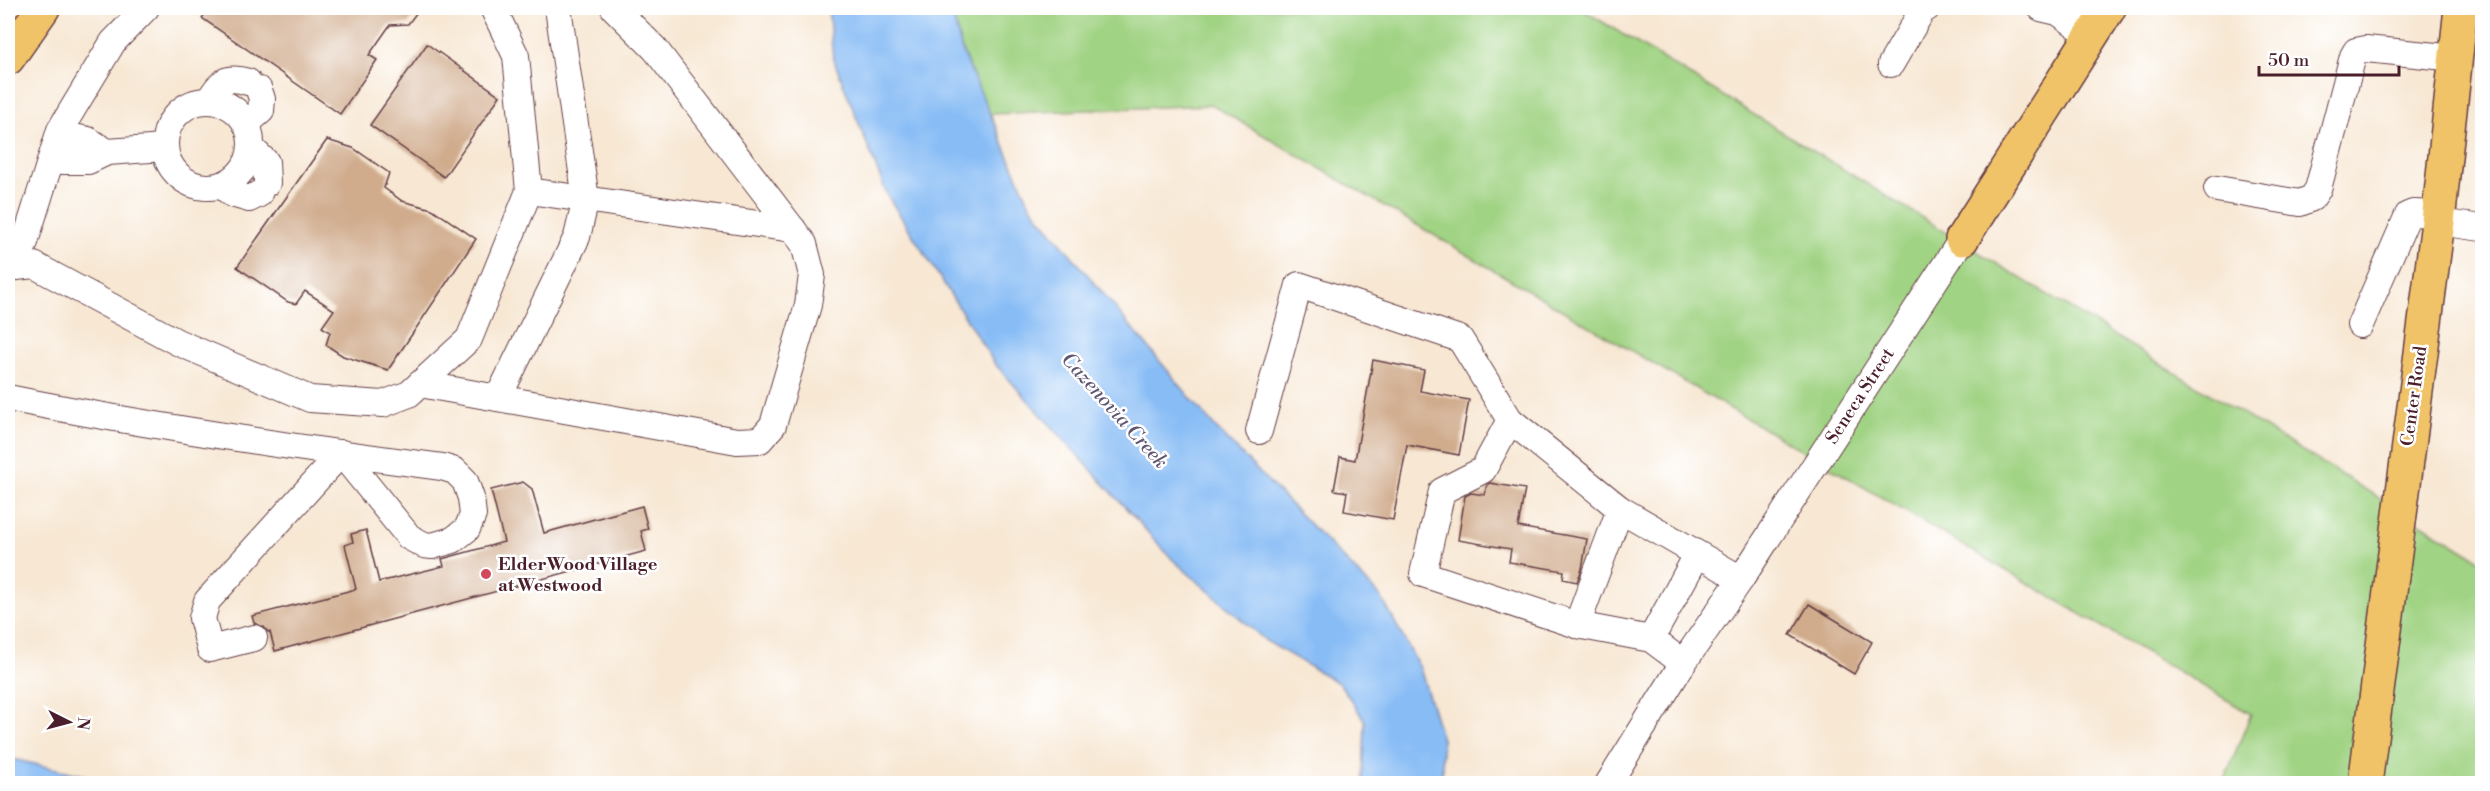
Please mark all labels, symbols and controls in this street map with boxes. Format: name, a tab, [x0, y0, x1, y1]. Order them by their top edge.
scale bar	[2259, 39, 2398, 77]
text: 50 m	[2268, 49, 2310, 72]
street label: Seneca Street	[1820, 343, 1900, 448]
street label: Center Road	[2396, 344, 2433, 447]
water label: Cazenovia Creek	[1055, 348, 1173, 474]
place label: ElderWood Village at Westwood	[498, 553, 658, 597]
marker: ElderWood Village at Westwood	[479, 567, 493, 581]
north arrow	[39, 692, 99, 752]
text: N	[72, 716, 94, 731]

